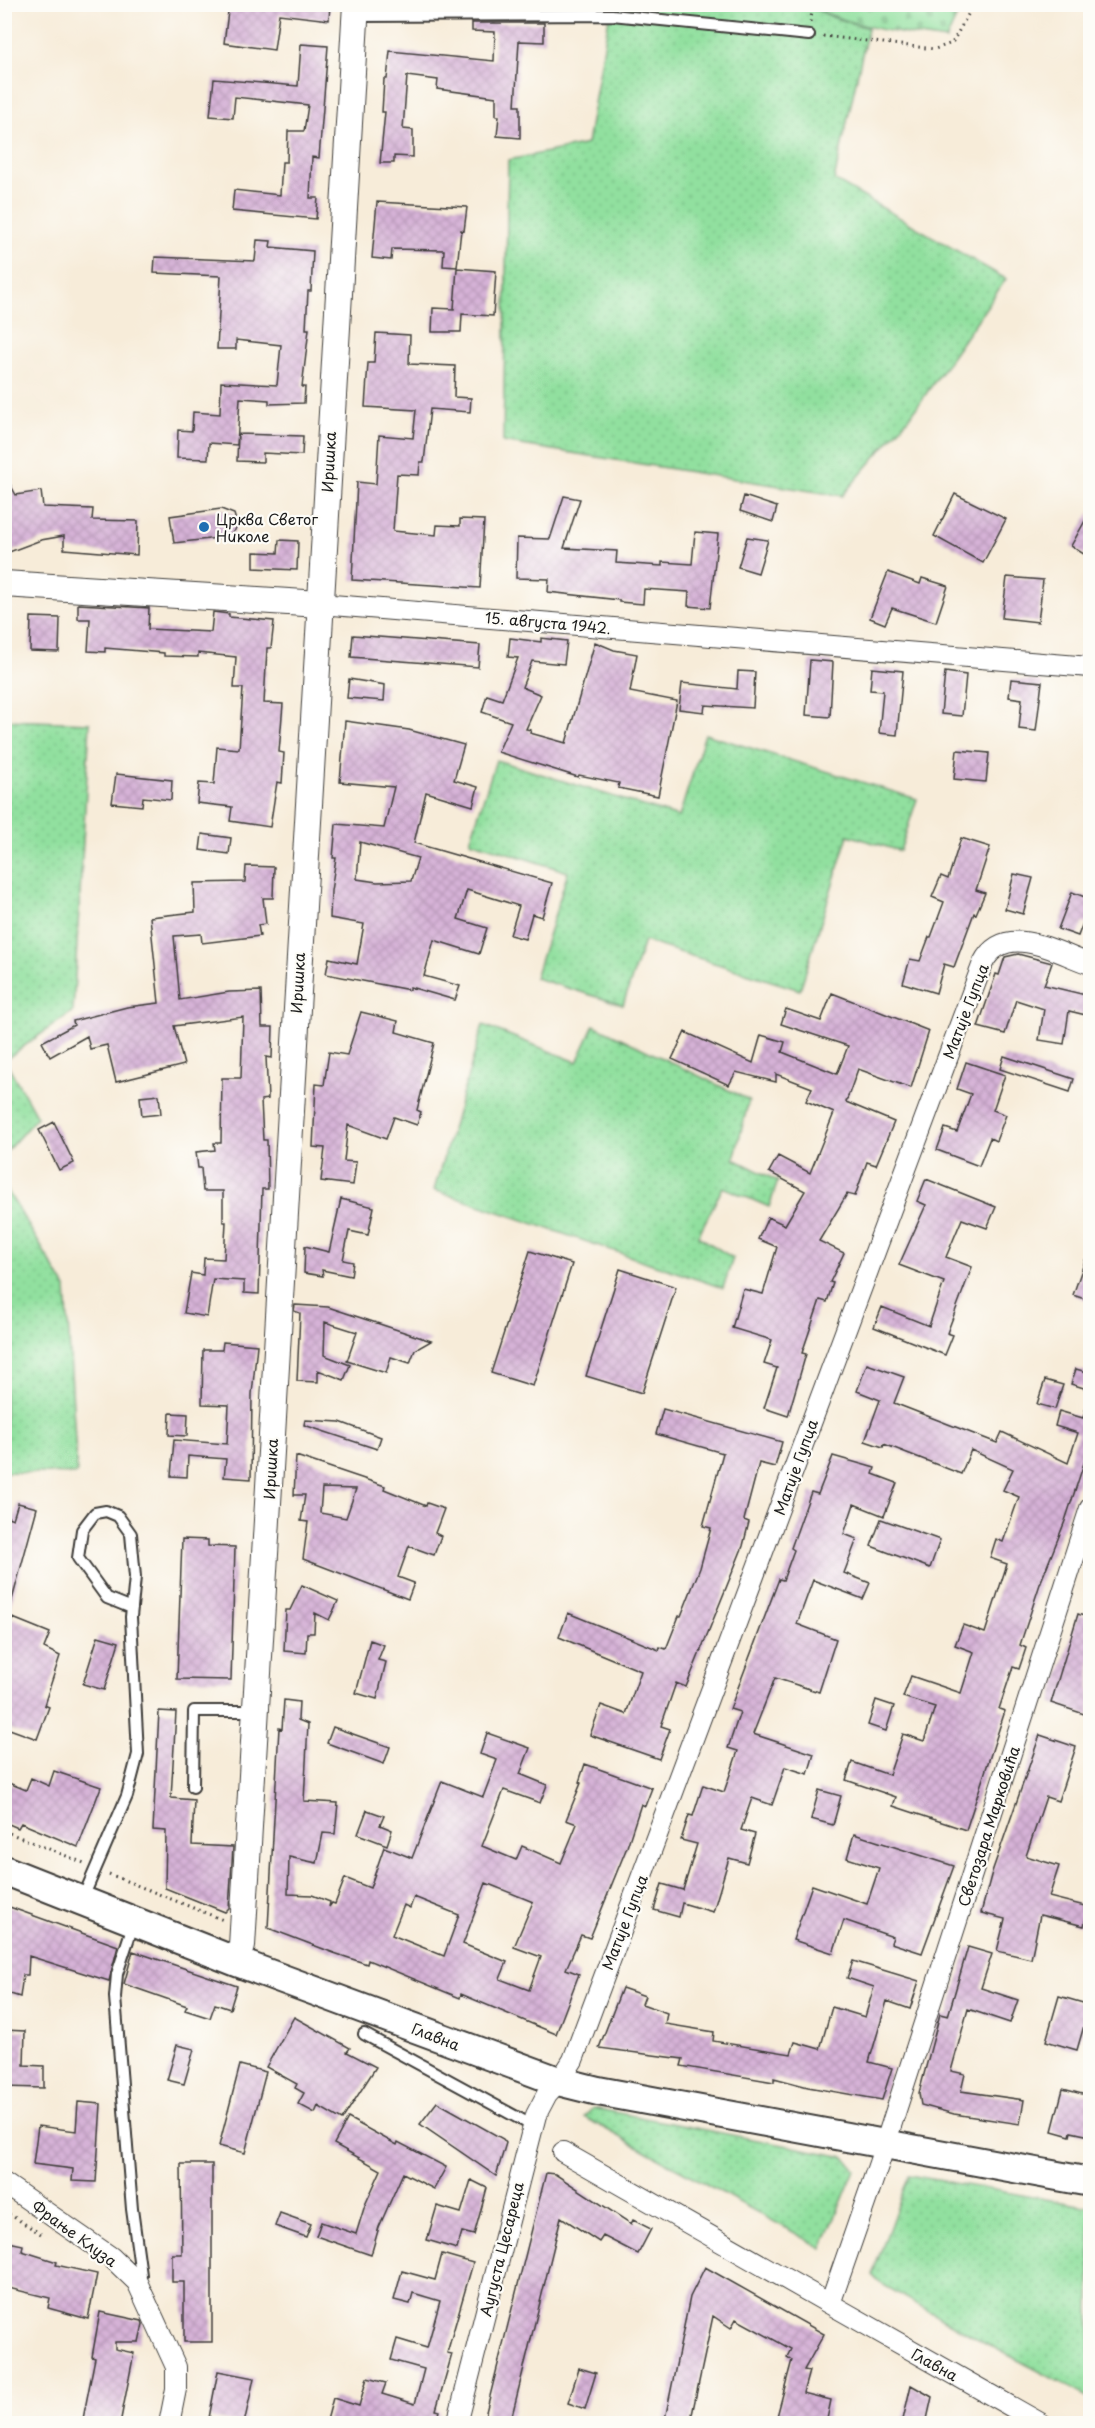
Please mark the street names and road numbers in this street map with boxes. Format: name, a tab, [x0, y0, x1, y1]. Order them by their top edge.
street label: Иришка	[315, 430, 341, 493]
street label: 15. августа 1942.	[484, 605, 612, 639]
street label: Иришка	[284, 951, 310, 1014]
street label: Матије Гупца	[936, 959, 994, 1062]
street label: Матије Гупца	[767, 1415, 823, 1518]
street label: Иришка	[257, 1437, 283, 1500]
street label: Светозара Марковића	[951, 1742, 1025, 1909]
street label: Матије Гупца	[595, 1870, 653, 1973]
street label: Главна	[409, 2016, 464, 2056]
street label: Аугуста Цесареца	[473, 2178, 529, 2319]
street label: Фрање Клуза	[28, 2194, 123, 2272]
street label: Главна	[908, 2342, 963, 2387]

